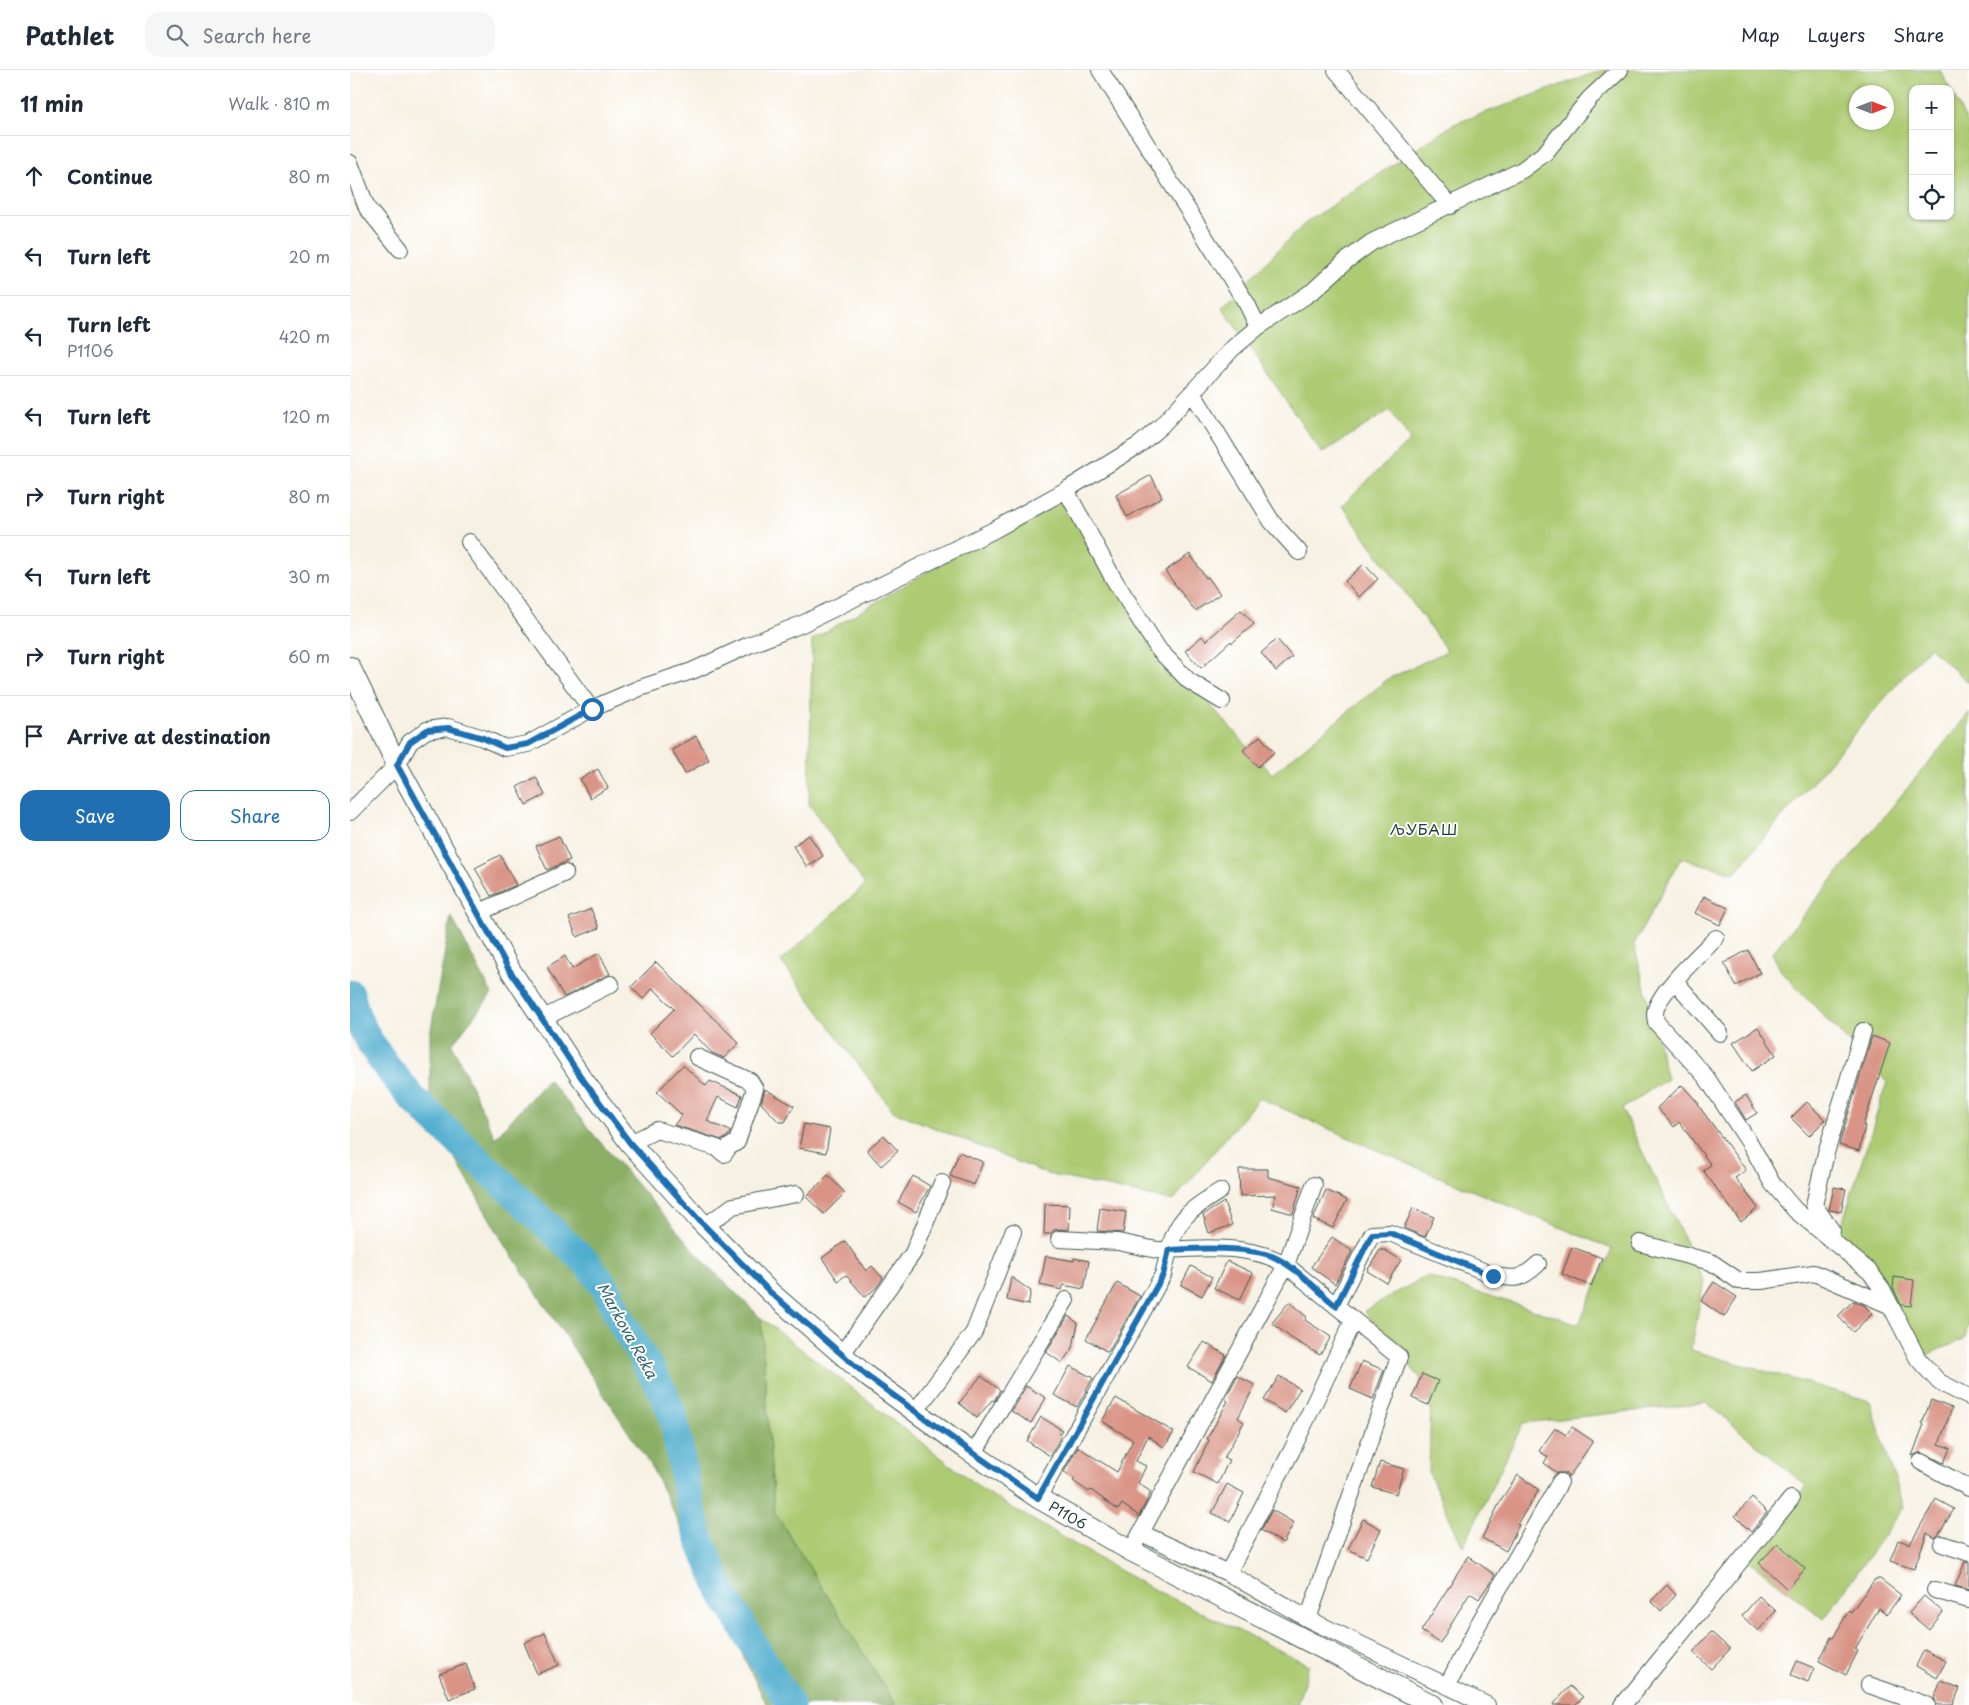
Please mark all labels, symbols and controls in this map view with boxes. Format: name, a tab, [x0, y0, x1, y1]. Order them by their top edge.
search box	[145, 12, 495, 57]
text: Pathlet	[25, 17, 115, 53]
icon: search	[163, 21, 191, 49]
text: Search here	[203, 21, 311, 49]
text: Map	[1741, 21, 1780, 48]
text: Layers	[1808, 21, 1865, 48]
text: Share	[1893, 21, 1944, 48]
north arrow	[1849, 85, 1894, 130]
map controls	[1909, 85, 1954, 220]
button: +	[1909, 85, 1954, 130]
text: 11 min	[20, 87, 84, 119]
text: Walk · 810 m	[229, 91, 330, 115]
button: −	[1909, 130, 1954, 175]
icon: ahead	[20, 162, 48, 190]
text: Continue	[67, 162, 153, 190]
text: 80 m	[288, 164, 330, 188]
button: locate	[1909, 175, 1954, 220]
icon: left	[20, 242, 48, 270]
text: Turn left	[67, 242, 151, 270]
text: 20 m	[289, 244, 330, 268]
text: Turn left	[67, 310, 151, 338]
icon: left	[20, 322, 48, 350]
text: 420 m	[279, 324, 330, 348]
text: P1106	[67, 338, 114, 362]
icon: left	[20, 402, 48, 430]
text: Turn left	[67, 402, 151, 430]
text: 120 m	[283, 404, 330, 428]
icon: right	[20, 482, 48, 510]
text: Turn right	[67, 482, 165, 510]
text: 80 m	[288, 484, 330, 508]
icon: left	[20, 562, 48, 590]
text: Turn left	[67, 562, 151, 590]
text: 30 m	[288, 564, 330, 588]
icon: right	[20, 642, 48, 670]
text: Turn right	[67, 642, 165, 670]
text: 60 m	[288, 644, 330, 668]
route start	[581, 698, 604, 721]
icon: arrive	[20, 722, 48, 750]
text: Arrive at destination	[67, 722, 271, 750]
button: Save	[20, 790, 170, 841]
button: Share	[180, 790, 330, 841]
district label: ЉУБАШ	[1390, 817, 1458, 840]
route end	[1482, 1265, 1505, 1288]
water label: Markova Reka	[592, 1278, 664, 1383]
street label: P1106	[1045, 1496, 1091, 1534]

